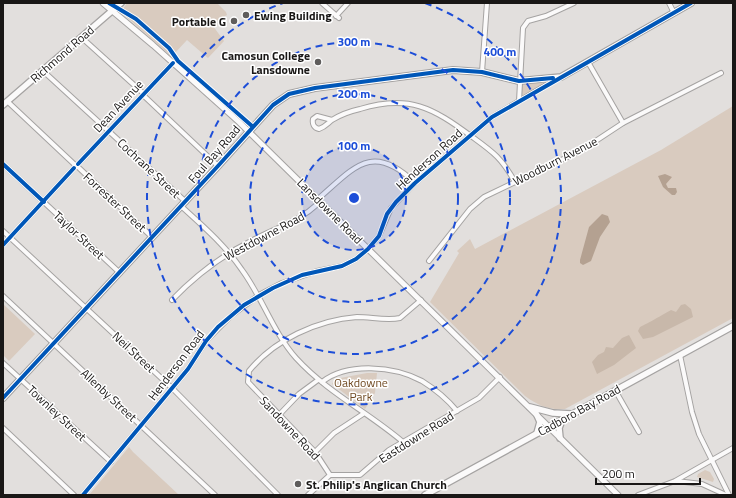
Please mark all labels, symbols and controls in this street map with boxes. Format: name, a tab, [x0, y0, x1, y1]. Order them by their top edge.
place label: Ewing Building	[254, 6, 332, 25]
marker: Ewing Building	[241, 10, 251, 20]
place label: Portable G	[172, 12, 226, 31]
marker: Portable G	[229, 16, 239, 26]
street label: Richmond Road	[26, 21, 98, 87]
text: 300 m	[338, 32, 370, 51]
text: 400 m	[484, 42, 516, 61]
place label: Camosun College Lansdowne	[221, 46, 310, 79]
marker: Camosun College Lansdowne	[313, 57, 323, 67]
street label: Dean Avenue	[88, 75, 148, 137]
text: 200 m	[338, 84, 370, 103]
street label: Foul Bay Road	[183, 121, 245, 187]
street label: Henderson Road	[391, 124, 467, 194]
street label: Woodburn Avenue	[509, 131, 601, 191]
street label: Cochrane Street	[113, 134, 186, 203]
text: 100 m	[338, 136, 370, 155]
street label: Forrester Street	[79, 168, 151, 237]
street label: Lansdowne Road	[293, 174, 367, 248]
centre of rings	[347, 191, 361, 205]
street label: Taylor Street	[49, 206, 109, 264]
street label: Westdowne Road	[220, 207, 308, 265]
street label: Henderson Road	[143, 326, 209, 404]
street label: Neil Street	[108, 327, 160, 378]
street label: Allenby Street	[77, 364, 142, 427]
park label: Oakdowne Park	[334, 373, 388, 406]
street label: Cadboro Bay Road	[534, 379, 624, 441]
street label: Townley Street	[23, 380, 92, 446]
street label: Sandowne Road	[255, 392, 325, 464]
street label: Eastdowne Road	[375, 406, 457, 468]
scale bar	[596, 460, 700, 486]
text: 200 m	[602, 464, 635, 483]
place label: St. Philip's Anglican Church	[306, 475, 447, 494]
marker: St. Philip's Anglican Church	[293, 479, 303, 489]

